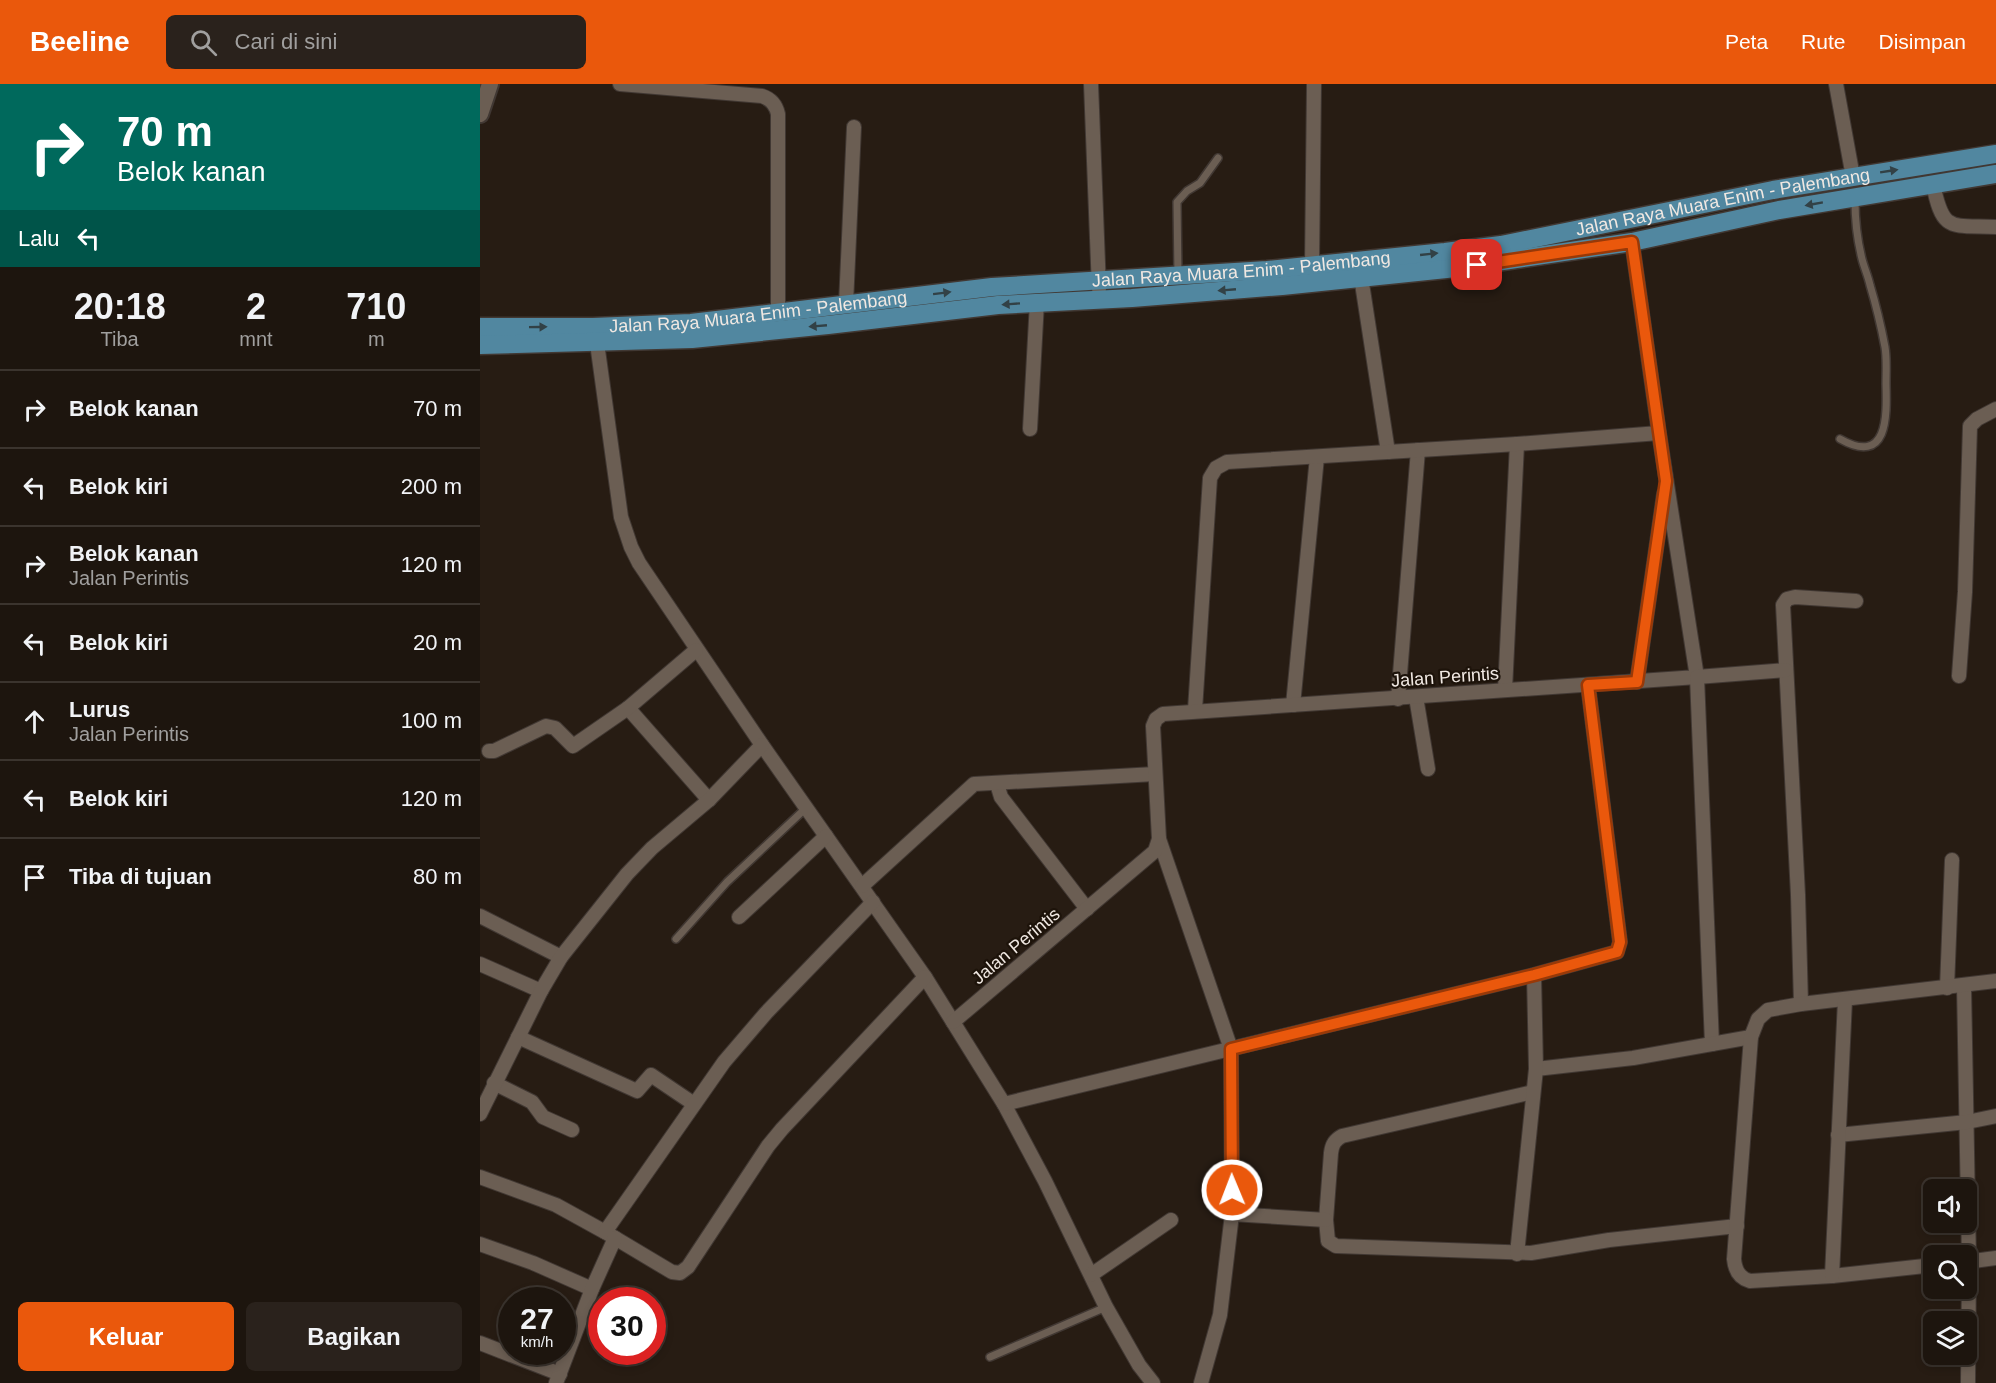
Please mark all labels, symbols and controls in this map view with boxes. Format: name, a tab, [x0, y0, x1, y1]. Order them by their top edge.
search box	[166, 15, 586, 69]
text: Beeline	[30, 26, 130, 57]
icon: search	[187, 26, 220, 59]
text: Cari di sini	[235, 29, 337, 54]
text: Peta	[1725, 30, 1768, 53]
text: Rute	[1801, 30, 1845, 53]
text: Disimpan	[1878, 30, 1966, 53]
icon: right	[18, 108, 96, 186]
text: 70 m	[117, 108, 213, 155]
text: Belok kanan	[117, 157, 266, 187]
street label: Jalan Raya Muara Enim - Palembang	[1574, 164, 1871, 240]
one-way arrow	[1880, 166, 1899, 175]
one-way arrow	[1804, 200, 1823, 209]
icon: left	[72, 222, 105, 255]
text: Lalu	[18, 226, 60, 251]
pin	[1451, 239, 1502, 290]
street label: Jalan Raya Muara Enim - Palembang	[1091, 248, 1391, 291]
icon: arrive	[1460, 248, 1493, 281]
one-way arrow	[1419, 249, 1438, 259]
one-way arrow	[1217, 285, 1236, 295]
text: 20:18	[74, 286, 166, 327]
text: 2	[246, 286, 266, 327]
text: 710	[346, 286, 406, 327]
street label: Jalan Raya Muara Enim - Palembang	[609, 287, 908, 336]
one-way arrow	[932, 288, 951, 297]
one-way arrow	[1002, 299, 1021, 309]
one-way arrow	[808, 321, 827, 331]
one-way arrow	[529, 322, 548, 332]
text: Tiba	[101, 328, 139, 350]
text: mnt	[239, 328, 273, 350]
text: m	[368, 328, 385, 350]
icon: right	[18, 393, 51, 426]
text: Belok kanan	[69, 396, 199, 421]
text: 70 m	[413, 396, 462, 421]
icon: left	[18, 471, 51, 504]
text: Belok kiri	[69, 474, 168, 499]
text: 200 m	[401, 474, 462, 499]
text: Belok kanan	[69, 541, 199, 566]
icon: right	[18, 549, 51, 582]
text: 120 m	[401, 552, 462, 577]
text: Jalan Perintis	[69, 567, 189, 589]
icon: left	[18, 627, 51, 660]
text: Belok kiri	[69, 630, 168, 655]
text: 20 m	[413, 630, 462, 655]
street label: Jalan Perintis	[1390, 663, 1500, 691]
text: Lurus	[69, 697, 130, 722]
icon: ahead	[18, 705, 51, 738]
text: 100 m	[401, 708, 462, 733]
text: Jalan Perintis	[69, 723, 189, 745]
icon: left	[18, 783, 51, 816]
text: Belok kiri	[69, 786, 168, 811]
text: 120 m	[401, 786, 462, 811]
icon: arrive	[18, 861, 51, 894]
text: Tiba di tujuan	[69, 864, 212, 889]
text: 80 m	[413, 864, 462, 889]
street label: Jalan Perintis	[968, 904, 1064, 988]
position arrow	[1200, 1158, 1264, 1222]
map controls	[1923, 1179, 1977, 1365]
button: sound	[1923, 1179, 1977, 1233]
button: search	[1923, 1245, 1977, 1299]
speed limit sign: 30	[588, 1287, 666, 1365]
button: Keluar	[18, 1302, 234, 1371]
button: Bagikan	[246, 1302, 462, 1371]
text: 27	[520, 1302, 554, 1335]
button: layers	[1923, 1311, 1977, 1365]
text: km/h	[521, 1333, 553, 1350]

